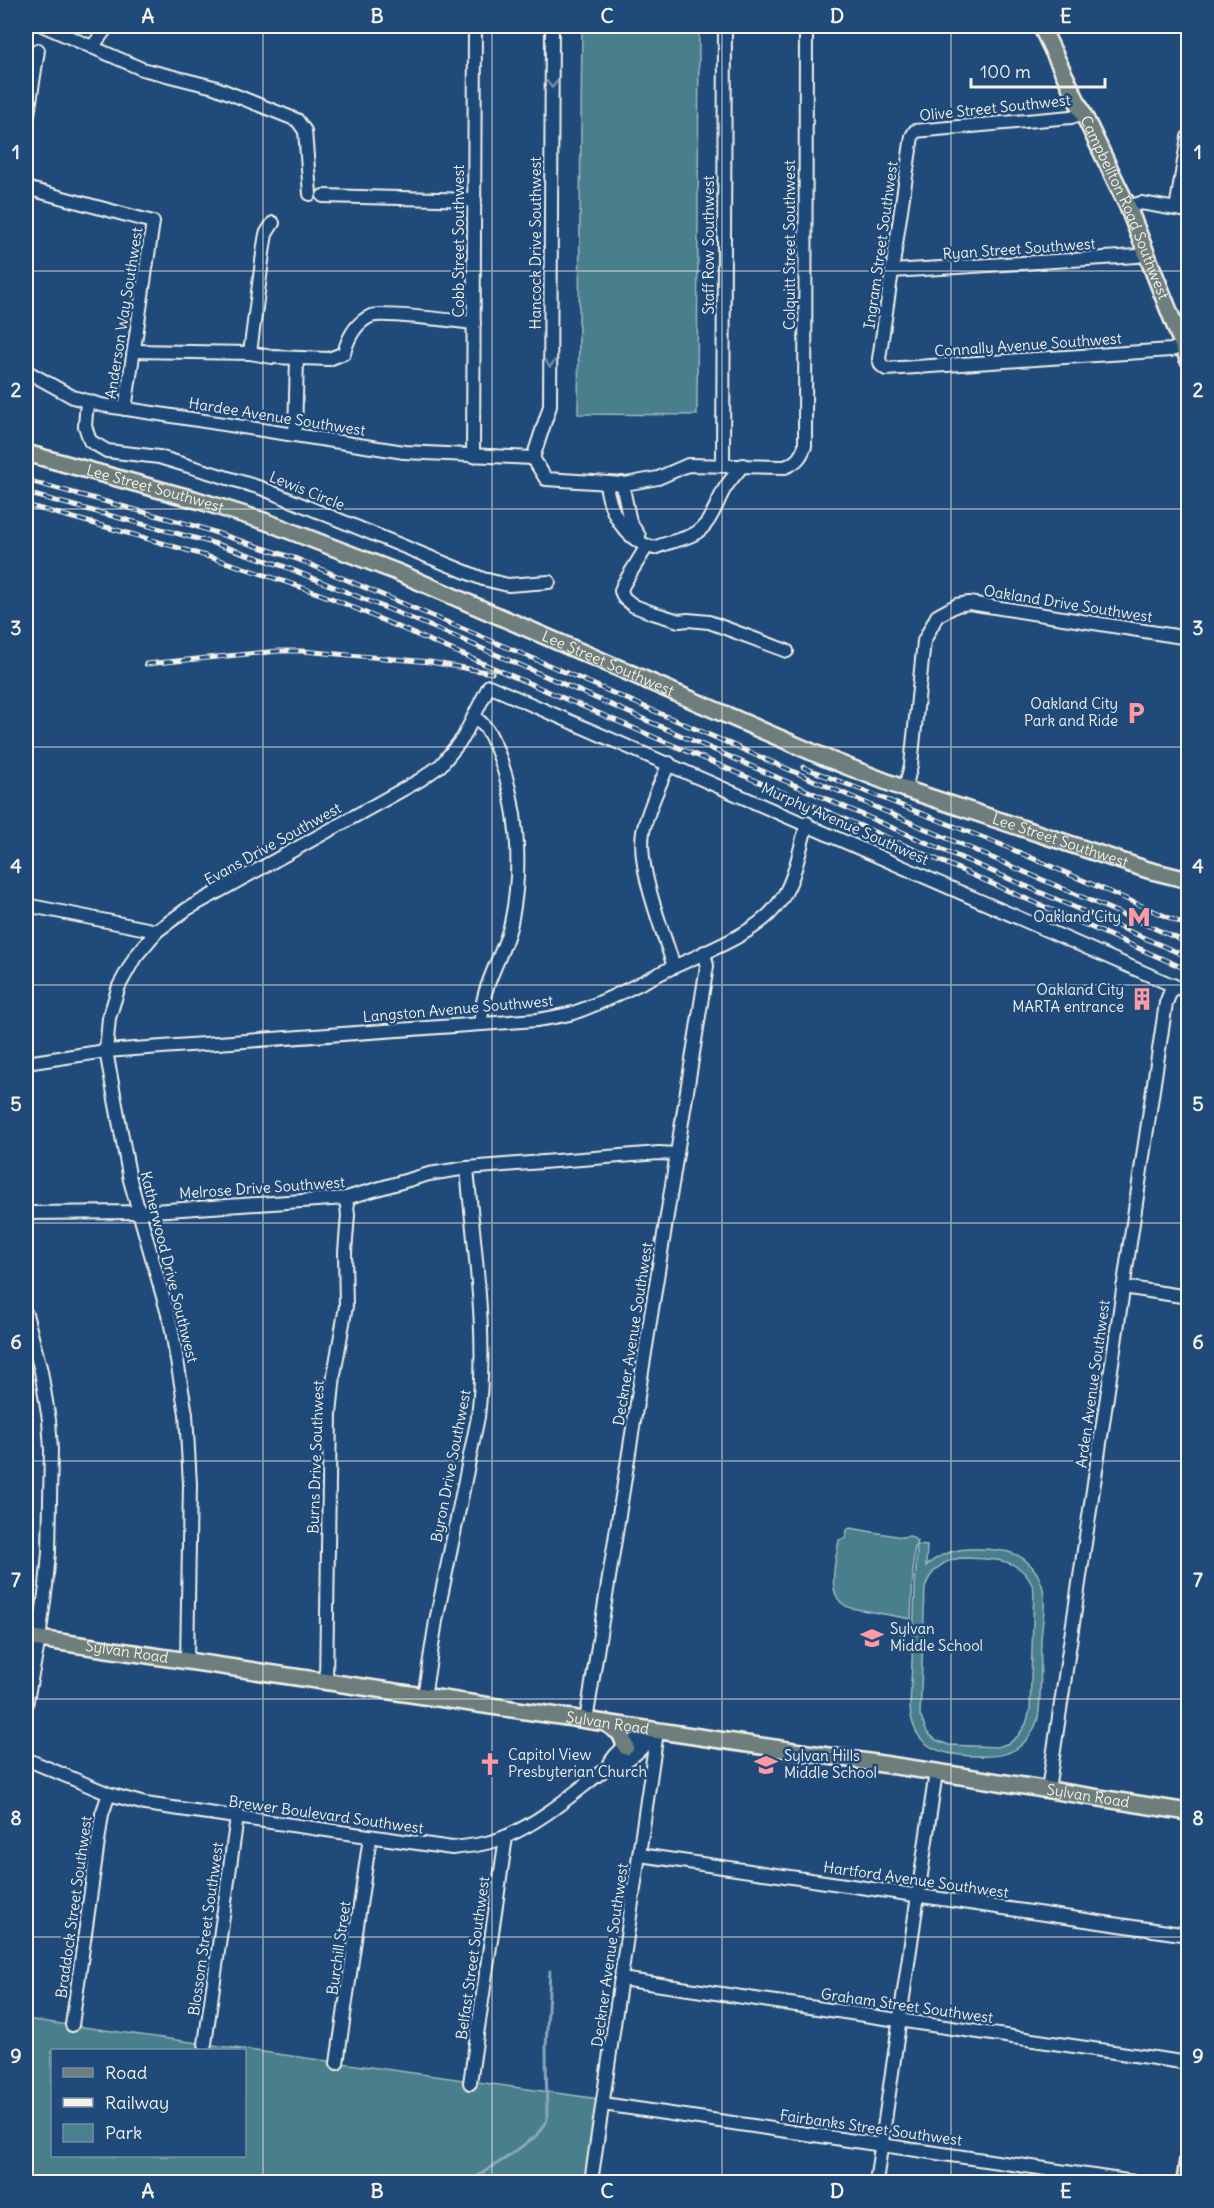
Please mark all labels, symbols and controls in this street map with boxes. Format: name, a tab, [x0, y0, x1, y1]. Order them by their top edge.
text: A	[142, 3, 155, 28]
text: B	[370, 3, 384, 28]
text: C	[600, 3, 614, 28]
text: D	[830, 3, 844, 28]
text: E	[1060, 3, 1072, 28]
scale bar	[971, 51, 1104, 89]
text: 100 m	[980, 60, 1031, 83]
one-way arrow	[546, 79, 558, 88]
street label: Olive Street Southwest	[918, 90, 1071, 125]
street label: Campbellton Road Southwest	[1076, 112, 1173, 302]
text: 1	[12, 139, 20, 164]
text: 1	[1194, 139, 1202, 164]
street label: Hancock Drive Southwest	[526, 157, 545, 329]
street label: Colquitt Street Southwest	[780, 160, 799, 330]
street label: Ingram Street Southwest	[859, 160, 902, 330]
street label: Cobb Street Southwest	[449, 165, 468, 317]
street label: Staff Row Southwest	[699, 175, 718, 315]
street label: Anderson Way Southwest	[101, 226, 146, 400]
street label: Ryan Street Southwest	[942, 234, 1096, 263]
street label: Connally Avenue Southwest	[934, 328, 1122, 361]
one-way arrow	[544, 358, 556, 367]
text: 2	[11, 377, 22, 402]
text: 2	[1193, 377, 1204, 402]
street label: Hardee Avenue Southwest	[187, 393, 367, 440]
street label: Lee Street Southwest	[84, 460, 226, 517]
street label: Lewis Circle	[267, 467, 348, 514]
street label: Oakland Drive Southwest	[982, 581, 1154, 626]
text: 3	[10, 615, 22, 640]
text: 3	[1192, 615, 1204, 640]
street label: Lee Street Southwest	[539, 626, 677, 700]
place label: Oakland City Park and Ride	[1024, 694, 1118, 730]
parking icon: Oakland City Park and Ride	[1123, 700, 1149, 726]
street label: Murphy Avenue Southwest	[759, 778, 932, 869]
street label: Evans Drive Southwest	[201, 798, 344, 889]
street label: Lee Street Southwest	[990, 809, 1131, 872]
text: 4	[10, 853, 22, 878]
text: 4	[1192, 853, 1204, 878]
metro station icon: Oakland City	[1126, 904, 1152, 930]
place label: Oakland City	[1033, 907, 1121, 926]
place label: Oakland City MARTA entrance	[1012, 980, 1124, 1016]
building icon: Oakland City MARTA entrance	[1129, 986, 1155, 1012]
street label: Langston Avenue Southwest	[362, 991, 554, 1026]
text: 5	[10, 1091, 22, 1116]
text: 5	[1192, 1091, 1204, 1116]
street label: Katherwood Drive Southwest	[136, 1169, 202, 1365]
street label: Melrose Drive Southwest	[178, 1172, 346, 1203]
street label: Deckner Avenue Southwest	[609, 1241, 656, 1427]
street label: Arden Avenue Southwest	[1071, 1299, 1114, 1469]
text: 6	[10, 1329, 22, 1354]
text: 6	[1192, 1329, 1204, 1354]
street label: Burns Drive Southwest	[303, 1380, 328, 1534]
street label: Byron Drive Southwest	[426, 1388, 475, 1544]
text: 7	[11, 1567, 21, 1592]
text: 7	[1193, 1567, 1203, 1592]
place label: Sylvan Middle School	[890, 1619, 983, 1655]
school or university icon: Sylvan Middle School	[859, 1625, 885, 1651]
street label: Sylvan Road	[84, 1636, 170, 1667]
street label: Sylvan Road	[565, 1707, 651, 1738]
place label: Capitol View Presbyterian Church	[508, 1745, 648, 1781]
place label: Sylvan Hills Middle School	[784, 1746, 877, 1782]
church icon: Capitol View Presbyterian Church	[477, 1751, 503, 1777]
school or university icon: Sylvan Hills Middle School	[753, 1752, 779, 1778]
street label: Sylvan Road	[1045, 1780, 1131, 1812]
street label: Brewer Boulevard Southwest	[227, 1791, 425, 1838]
text: 8	[10, 1805, 22, 1830]
text: 8	[1192, 1805, 1204, 1830]
street label: Braddock Street Southwest	[51, 1815, 96, 1999]
street label: Blossom Street Southwest	[184, 1841, 227, 2017]
street label: Hartford Avenue Southwest	[822, 1857, 1010, 1902]
street label: Deckner Avenue Southwest	[587, 1862, 632, 2048]
street label: Belfast Street Southwest	[452, 1875, 493, 2041]
street label: Burchill Street	[323, 1900, 354, 1996]
street label: Graham Street Southwest	[820, 1984, 994, 2027]
text: 9	[10, 2043, 22, 2068]
text: 9	[1192, 2043, 1204, 2068]
legend	[51, 2049, 246, 2157]
text: Road	[105, 2061, 148, 2084]
text: Railway	[105, 2091, 169, 2114]
street label: Fairbanks Street Southwest	[779, 2105, 963, 2150]
text: Park	[105, 2121, 142, 2144]
text: A	[142, 2178, 155, 2203]
text: B	[370, 2178, 384, 2203]
text: C	[600, 2178, 614, 2203]
text: D	[830, 2178, 844, 2203]
text: E	[1060, 2178, 1072, 2203]

